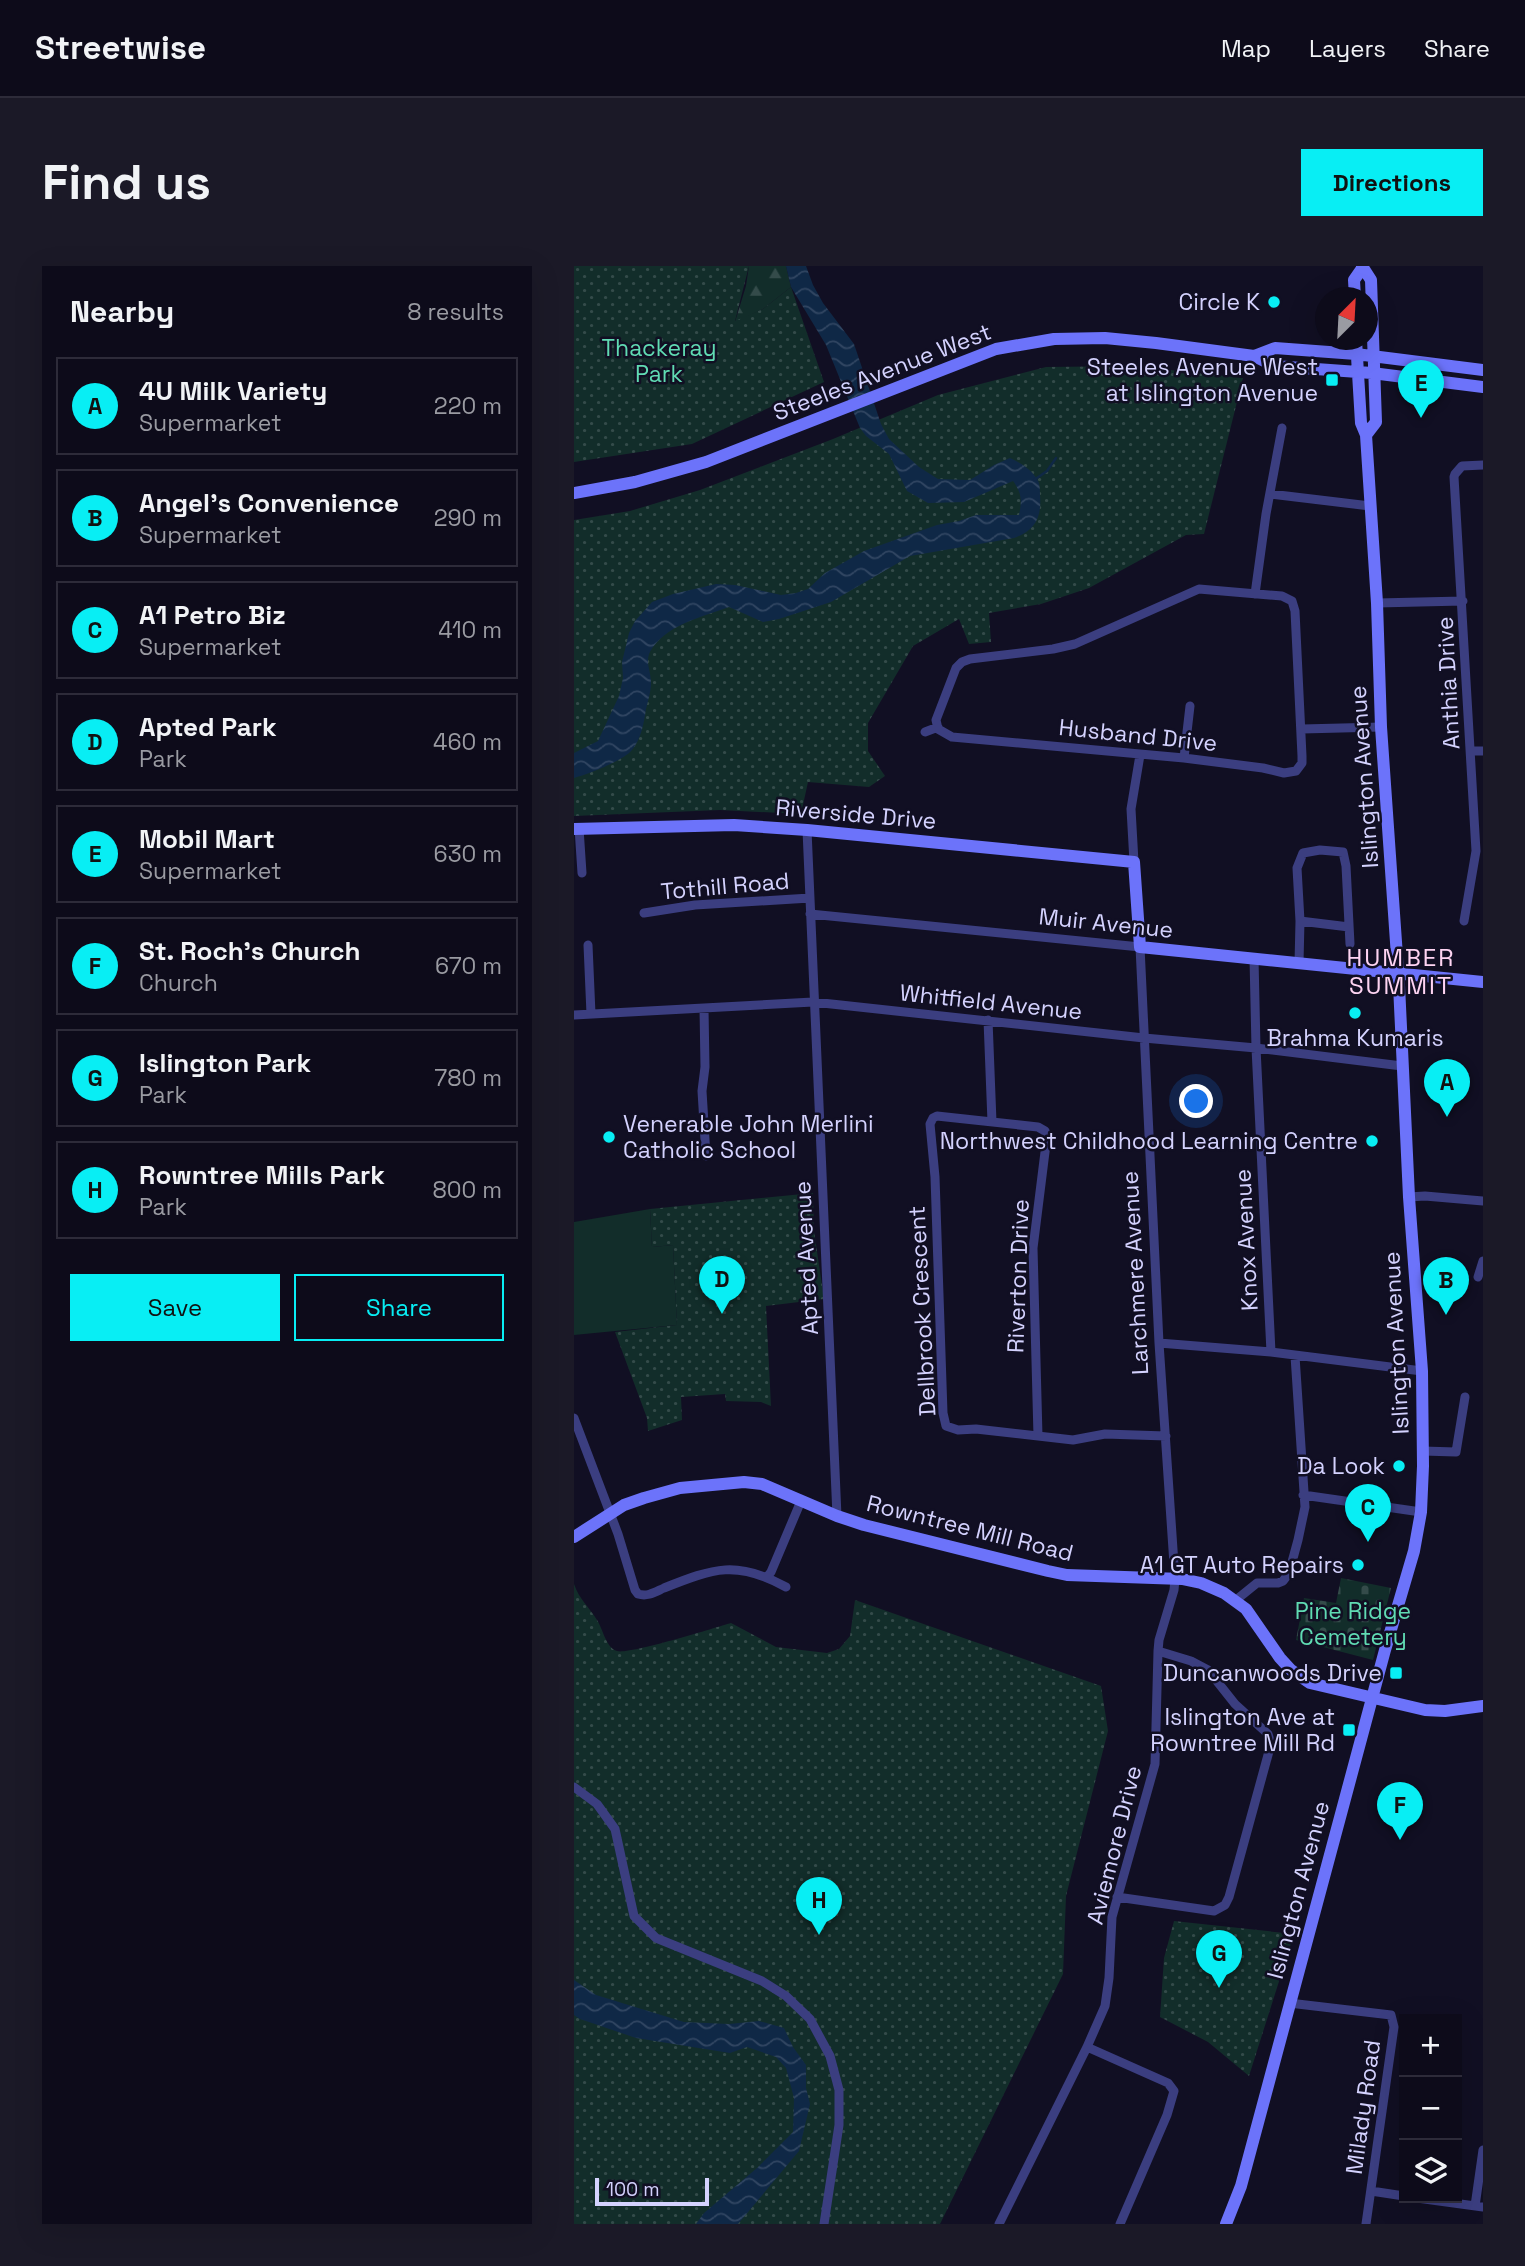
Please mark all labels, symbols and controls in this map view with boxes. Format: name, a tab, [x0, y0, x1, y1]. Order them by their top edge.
text: Streetwise	[35, 27, 206, 69]
text: Map	[1221, 33, 1271, 64]
text: Layers	[1309, 33, 1386, 64]
text: Share	[1424, 33, 1490, 64]
button: Directions	[1301, 149, 1483, 216]
text: Find us	[42, 151, 211, 213]
place label: Circle K	[1178, 287, 1260, 317]
north arrow	[1315, 287, 1378, 350]
text: Nearby	[70, 292, 174, 331]
marker: Circle K	[1266, 294, 1282, 310]
text: 8 results	[407, 297, 504, 327]
street label: Steeles Avenue West	[769, 317, 995, 427]
park label: Thackeray Park	[602, 333, 716, 389]
place label: Steeles Avenue West at Islington Avenue	[1087, 352, 1318, 408]
pin: E	[1398, 360, 1444, 418]
marker: Steeles Avenue West at Islington Avenue	[1324, 372, 1340, 388]
text: 4U Milk Variety	[139, 374, 327, 408]
text: A	[88, 391, 102, 421]
text: 220 m	[434, 391, 502, 421]
text: Supermarket	[139, 408, 281, 438]
text: Angel's Convenience	[139, 486, 399, 520]
text: B	[87, 503, 103, 533]
text: 290 m	[434, 503, 502, 533]
text: Supermarket	[139, 520, 281, 550]
text: A1 Petro Biz	[139, 598, 286, 632]
text: C	[88, 615, 102, 645]
text: 410 m	[438, 615, 502, 645]
street label: Anthia Drive	[1430, 616, 1466, 750]
text: Supermarket	[139, 632, 281, 662]
street label: Islington Avenue	[1343, 685, 1385, 869]
text: Apted Park	[139, 710, 277, 744]
street label: Husband Drive	[1057, 712, 1219, 758]
text: D	[87, 727, 103, 757]
text: 460 m	[433, 727, 502, 757]
text: Park	[139, 744, 187, 774]
street label: Riverside Drive	[774, 792, 938, 836]
text: Mobil Mart	[139, 822, 275, 856]
text: E	[89, 839, 101, 869]
text: 630 m	[434, 839, 502, 869]
text: Supermarket	[139, 856, 281, 886]
street label: Tothill Road	[659, 865, 791, 907]
street label: Muir Avenue	[1037, 901, 1175, 945]
text: St. Roch's Church	[139, 934, 361, 968]
district label: HUMBER SUMMIT	[1346, 942, 1456, 1001]
text: F	[89, 951, 101, 981]
text: 670 m	[435, 951, 502, 981]
text: Church	[139, 968, 218, 998]
street label: Whitfield Avenue	[898, 977, 1084, 1027]
marker: Brahma Kumaris	[1347, 1005, 1363, 1021]
place label: Brahma Kumaris	[1266, 1023, 1444, 1053]
text: Islington Park	[139, 1046, 311, 1080]
pin: A	[1424, 1059, 1470, 1117]
text: G	[87, 1063, 103, 1093]
text: 780 m	[434, 1063, 502, 1093]
text: Park	[139, 1080, 187, 1110]
your location	[1179, 1084, 1213, 1118]
place label: Venerable John Merlini Catholic School	[623, 1109, 874, 1165]
place label: Northwest Childhood Learning Centre	[940, 1126, 1358, 1156]
marker: Venerable John Merlini Catholic School	[601, 1129, 617, 1145]
marker: Northwest Childhood Learning Centre	[1364, 1133, 1380, 1149]
text: Rowntree Mills Park	[139, 1158, 385, 1192]
street label: Knox Avenue	[1227, 1168, 1265, 1312]
street label: Larchmere Avenue	[1115, 1170, 1155, 1376]
text: H	[87, 1175, 103, 1205]
text: 800 m	[432, 1175, 502, 1205]
street label: Apted Avenue	[787, 1180, 825, 1336]
text: Park	[139, 1192, 187, 1222]
street label: Riverton Drive	[1000, 1199, 1036, 1353]
street label: Dellbrook Crescent	[902, 1205, 942, 1417]
street label: Islington Avenue	[1376, 1251, 1416, 1435]
pin: D	[699, 1256, 745, 1314]
pin: B	[1423, 1257, 1469, 1315]
button: Save	[70, 1274, 280, 1341]
button: Share	[294, 1274, 504, 1341]
place label: Da Look	[1297, 1451, 1385, 1481]
marker: Da Look	[1391, 1458, 1407, 1474]
pin: C	[1345, 1484, 1391, 1542]
street label: Rowntree Mill Road	[864, 1488, 1076, 1568]
place label: A1 GT Auto Repairs	[1140, 1550, 1344, 1580]
marker: A1 GT Auto Repairs	[1350, 1557, 1366, 1573]
park label: Pine Ridge Cemetery	[1295, 1596, 1411, 1652]
place label: Duncanwoods Drive	[1163, 1658, 1382, 1688]
marker: Duncanwoods Drive	[1388, 1665, 1404, 1681]
place label: Islington Ave at Rowntree Mill Rd	[1150, 1702, 1335, 1758]
marker: Islington Ave at Rowntree Mill Rd	[1341, 1722, 1357, 1738]
street label: Aviemore Drive	[1080, 1762, 1148, 1928]
pin: F	[1377, 1782, 1423, 1840]
street label: Islington Avenue	[1260, 1798, 1336, 1982]
pin: H	[796, 1877, 842, 1935]
pin: G	[1196, 1930, 1242, 1988]
map controls	[1399, 2014, 1462, 2203]
button: +	[1399, 2014, 1462, 2077]
street label: Milady Road	[1339, 2038, 1387, 2176]
button: −	[1399, 2077, 1462, 2140]
button: layers	[1399, 2140, 1462, 2203]
scale bar	[595, 2175, 709, 2207]
text: 100 m	[606, 2177, 660, 2202]

